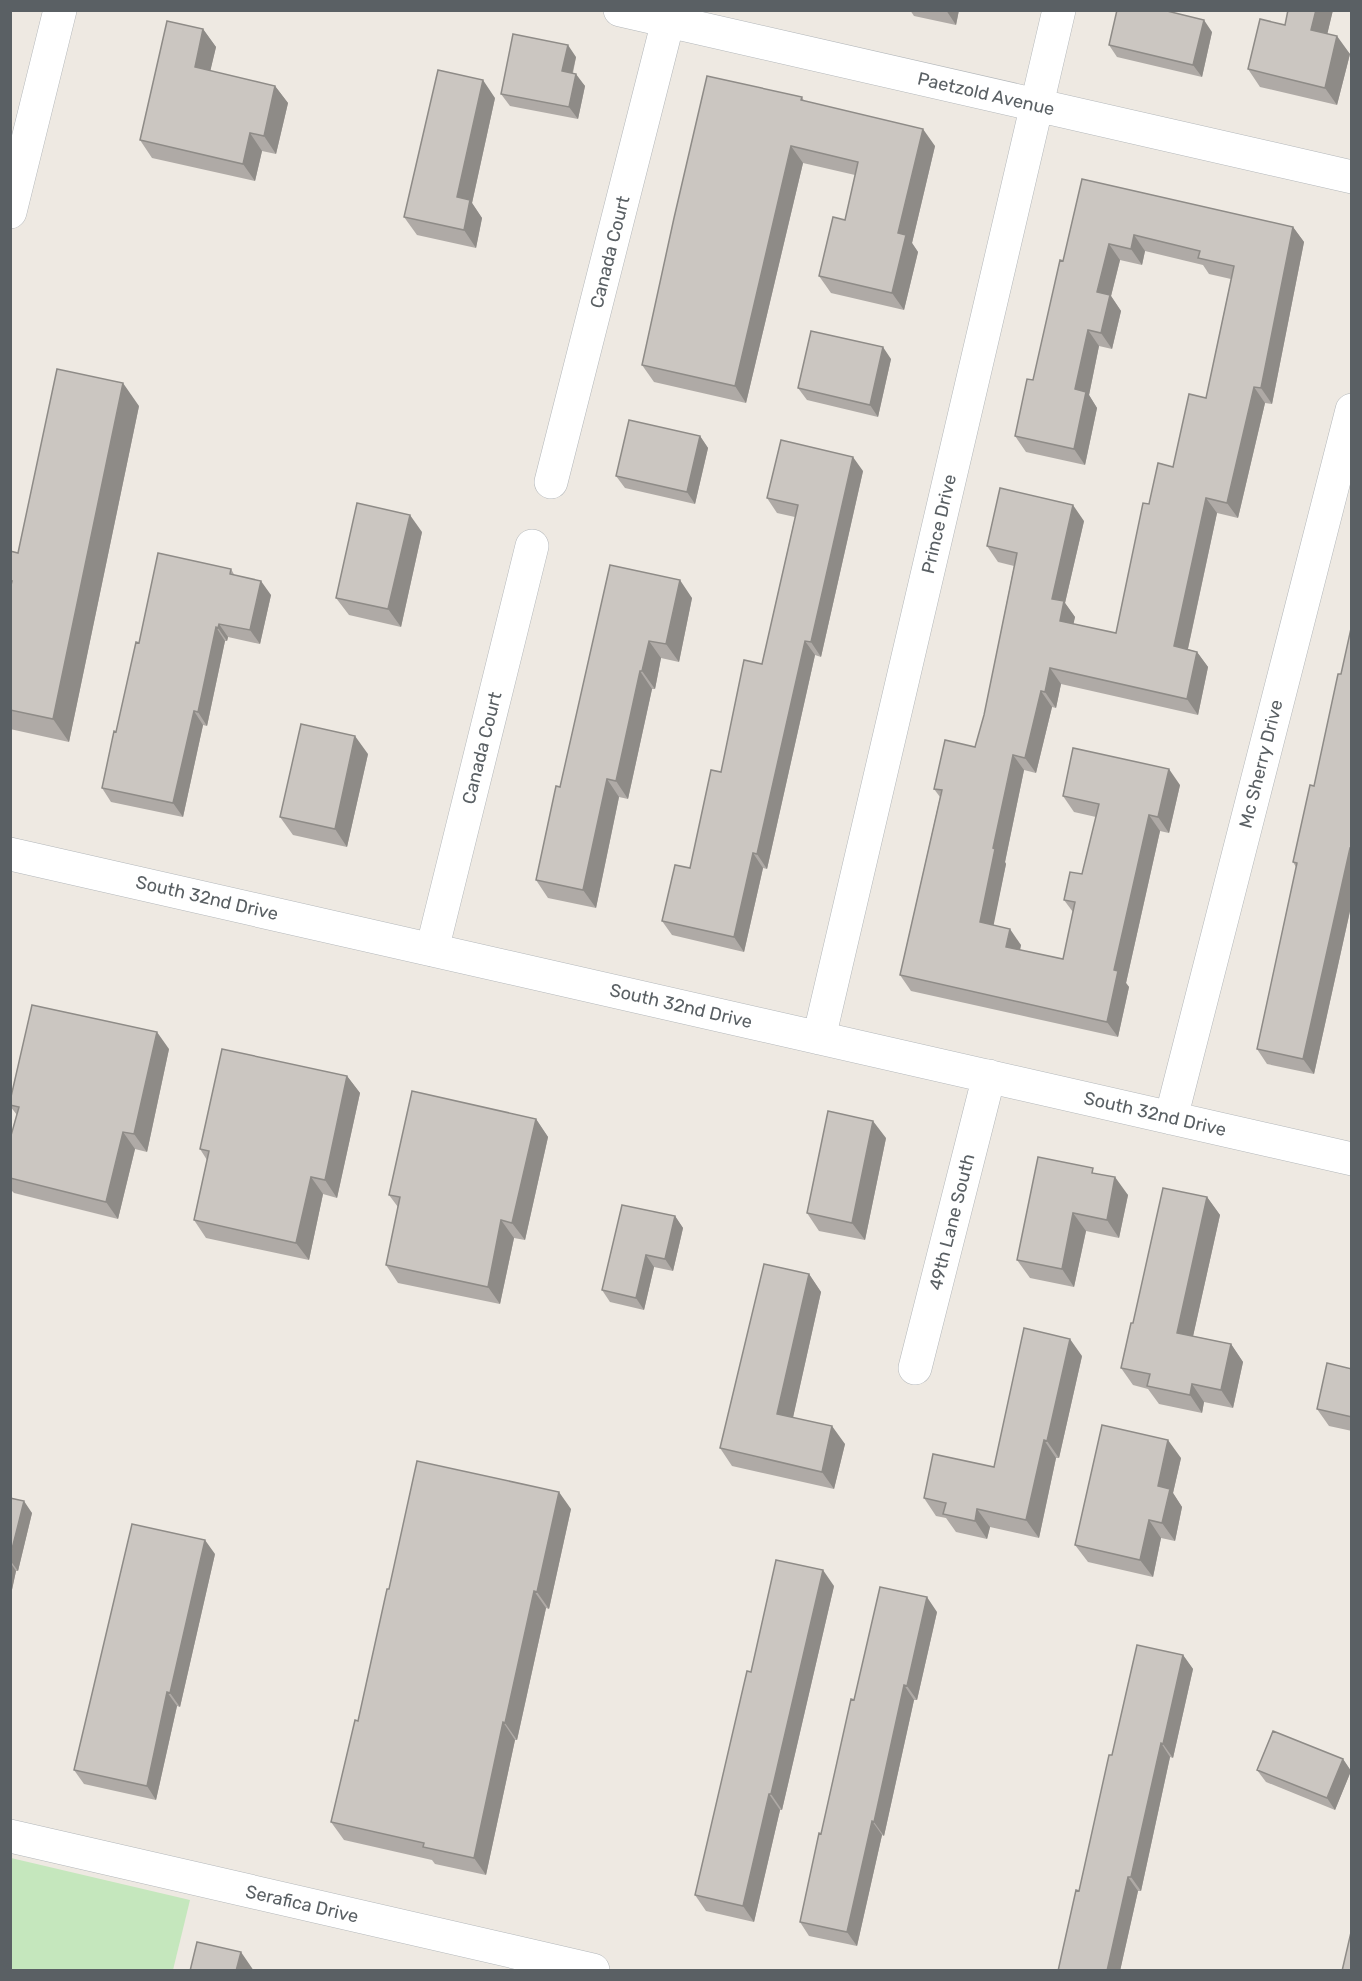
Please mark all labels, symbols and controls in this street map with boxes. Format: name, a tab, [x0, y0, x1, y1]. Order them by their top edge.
street label: Paetzold Avenue	[915, 68, 1057, 120]
street label: Canada Court	[585, 194, 635, 310]
street label: Prince Drive	[917, 472, 961, 576]
street label: Canada Court	[457, 690, 507, 806]
street label: Mc Sherry Drive	[1234, 697, 1288, 831]
street label: South 32nd Drive	[134, 871, 280, 925]
street label: South 32nd Drive	[608, 979, 754, 1033]
street label: South 32nd Drive	[1082, 1087, 1228, 1141]
street label: 49th Lane South	[924, 1151, 980, 1293]
street label: Serafica Drive	[243, 1880, 361, 1928]

